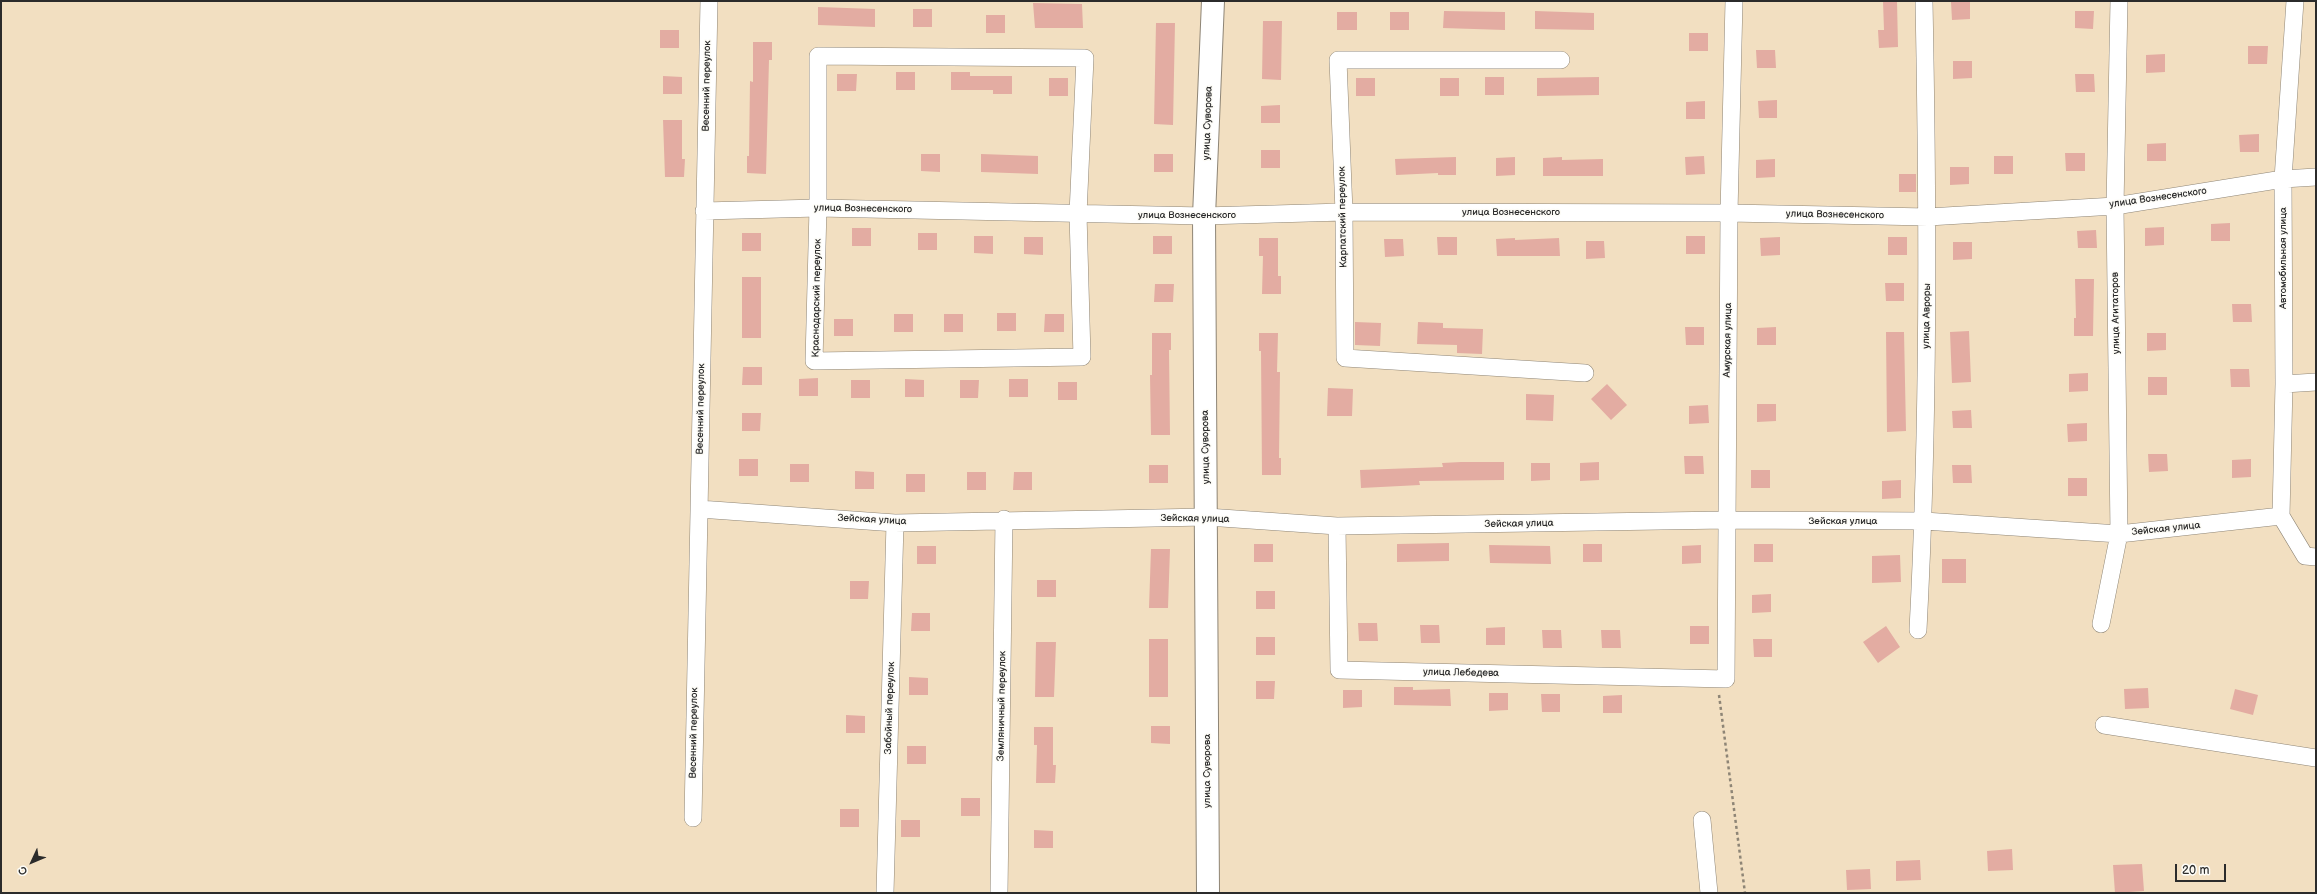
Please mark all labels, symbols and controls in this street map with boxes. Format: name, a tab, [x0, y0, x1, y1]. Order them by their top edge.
street label: Весенний переулок	[700, 40, 714, 132]
street label: улица Суворова	[1201, 86, 1215, 160]
street label: Карпатский переулок	[1336, 166, 1350, 268]
street label: улица Вознесенского	[2109, 185, 2207, 211]
street label: улица Вознесенского	[814, 202, 912, 216]
street label: улица Вознесенского	[1462, 206, 1560, 218]
street label: Автомобильная улица	[2277, 207, 2289, 309]
street label: улица Вознесенского	[1786, 208, 1884, 222]
street label: улица Вознесенского	[1138, 209, 1236, 221]
street label: Краснодарский переулок	[810, 239, 824, 357]
street label: улица Агитаторов	[2109, 272, 2123, 354]
street label: улица Авроры	[1920, 283, 1934, 349]
street label: Амурская улица	[1721, 303, 1735, 377]
street label: Весенний переулок	[694, 363, 708, 455]
street label: улица Суворова	[1199, 410, 1213, 484]
street label: Зейская улица	[837, 512, 907, 528]
street label: Зейская улица	[1160, 512, 1230, 526]
street label: Зейская улица	[1808, 515, 1878, 527]
street label: Зейская улица	[1484, 517, 1554, 531]
street label: Зейская улица	[2131, 519, 2201, 539]
street label: Земляничный переулок	[995, 651, 1009, 761]
street label: Забойный переулок	[882, 661, 898, 755]
street label: улица Лебедева	[1423, 666, 1499, 680]
street label: Весенний переулок	[687, 687, 701, 779]
street label: улица Суворова	[1201, 734, 1213, 808]
north arrow	[12, 842, 52, 882]
scale bar	[2177, 856, 2228, 882]
text: С	[16, 863, 30, 878]
text: 20 m	[2182, 863, 2209, 878]

